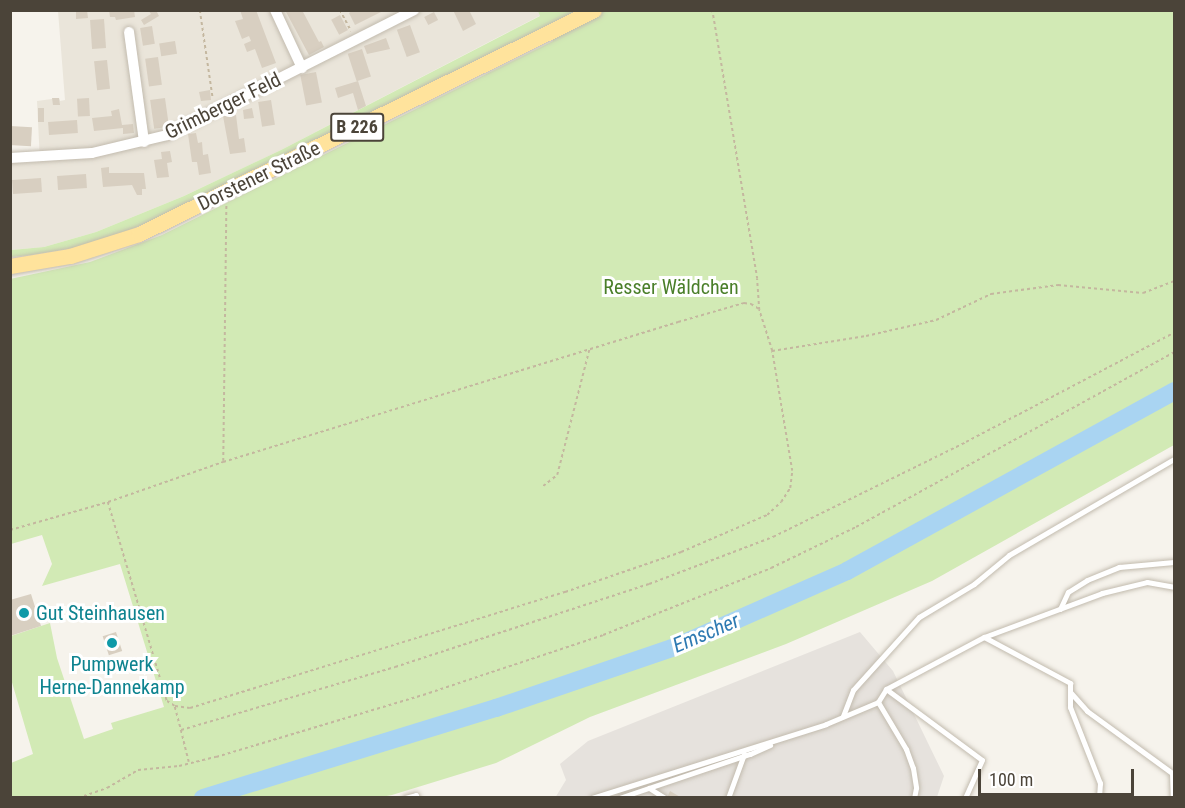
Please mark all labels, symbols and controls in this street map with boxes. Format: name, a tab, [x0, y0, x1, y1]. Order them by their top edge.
street label: Grimberger Feld	[161, 68, 285, 144]
road number: B 226	[330, 112, 384, 142]
street label: Dorstener Straße	[194, 136, 324, 216]
park label: Resser Wäldchen	[603, 275, 739, 299]
place label: Gut Steinhausen	[36, 601, 165, 625]
marker: Gut Steinhausen	[17, 606, 31, 620]
water label: Emscher	[669, 608, 743, 658]
marker: Pumpwerk Herne-Dannekamp	[105, 636, 119, 650]
place label: Pumpwerk Herne-Dannekamp	[39, 652, 185, 699]
scale bar	[981, 757, 1137, 795]
text: 100 m	[989, 769, 1033, 790]

